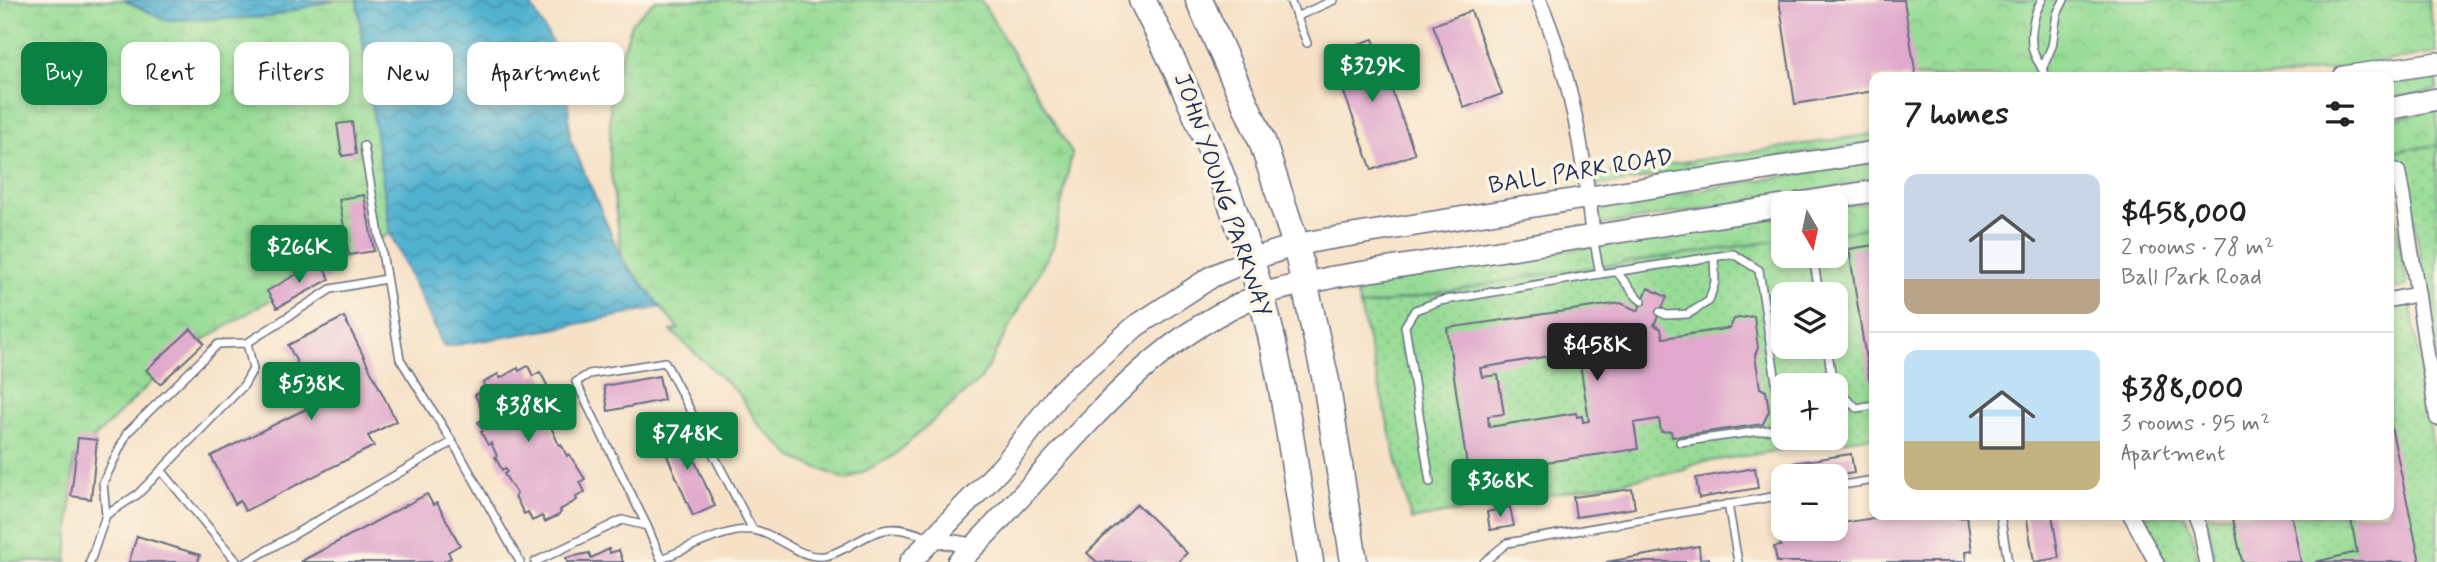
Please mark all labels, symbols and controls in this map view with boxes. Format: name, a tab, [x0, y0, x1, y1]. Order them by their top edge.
chip: Buy	[21, 42, 107, 105]
chip: Rent	[121, 42, 220, 105]
chip: Filters	[234, 42, 349, 105]
chip: New	[363, 42, 453, 105]
chip: Apartment	[467, 42, 624, 105]
pin: $329K	[1323, 44, 1421, 104]
text: $329K	[1340, 52, 1404, 82]
street label: JOHN YOUNG PARKWAY	[1166, 69, 1278, 321]
text: 7 homes	[1904, 95, 2009, 134]
icon: filters	[2321, 95, 2359, 133]
street label: BALL PARK ROAD	[1486, 142, 1676, 202]
north arrow	[1771, 191, 1848, 268]
map controls	[1771, 191, 1848, 541]
text: $458,000	[2121, 194, 2247, 233]
icon: home	[1960, 202, 2044, 286]
pin: $266K	[250, 226, 348, 285]
text: $266K	[267, 233, 331, 263]
text: 2 rooms · 78 m²	[2121, 233, 2274, 263]
text: Ball Park Road	[2121, 263, 2262, 293]
button: layers	[1771, 282, 1848, 359]
pin: $458K	[1548, 324, 1646, 383]
text: $458K	[1563, 331, 1631, 361]
pin: $538K	[262, 362, 360, 422]
text: $538K	[278, 370, 344, 400]
text: $388,000	[2121, 370, 2243, 409]
button: +	[1771, 373, 1848, 450]
icon: home	[1960, 378, 2044, 462]
pin: $388K	[479, 384, 577, 444]
text: $388K	[495, 392, 561, 422]
text: 3 rooms · 95 m²	[2121, 409, 2270, 439]
pin: $748K	[638, 412, 736, 472]
text: $748K	[652, 420, 722, 450]
text: Apartment	[2121, 439, 2226, 469]
pin: $368K	[1451, 460, 1549, 519]
button: −	[1771, 464, 1848, 541]
text: $368K	[1467, 467, 1533, 497]

